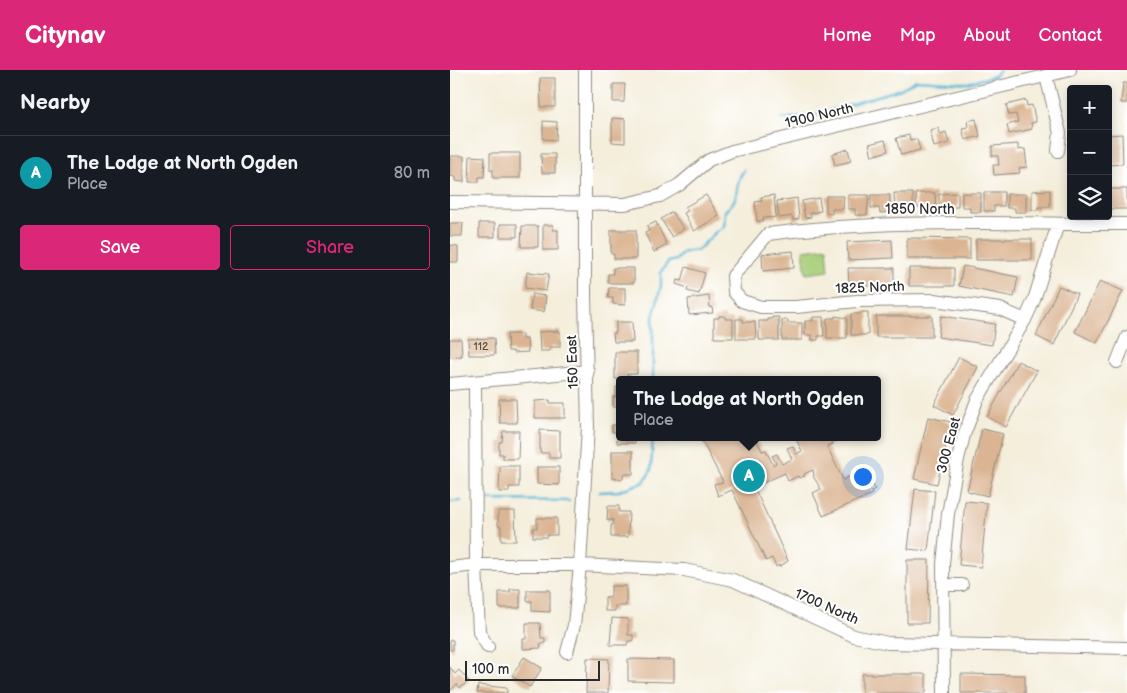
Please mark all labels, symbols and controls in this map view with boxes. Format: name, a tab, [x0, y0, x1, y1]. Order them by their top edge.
text: Citynav	[25, 21, 106, 50]
text: Home	[823, 25, 872, 46]
text: Map	[900, 25, 936, 46]
text: About	[964, 25, 1011, 46]
text: Contact	[1039, 25, 1102, 46]
map controls	[1067, 85, 1112, 220]
button: +	[1067, 85, 1112, 130]
text: Nearby	[20, 90, 90, 115]
street label: 1900 North	[783, 99, 855, 132]
button: −	[1067, 130, 1112, 175]
text: The Lodge at North Ogden	[67, 152, 298, 175]
text: A	[31, 164, 41, 183]
text: 80 m	[394, 164, 430, 183]
text: Place	[67, 175, 108, 194]
button: layers	[1067, 175, 1112, 220]
street label: 1850 North	[885, 201, 955, 218]
button: Save	[20, 225, 220, 270]
button: Share	[230, 225, 430, 270]
street label: 1825 North	[835, 278, 905, 297]
street label: 150 East	[563, 334, 582, 389]
house number: 112	[473, 340, 489, 353]
popup	[616, 376, 881, 441]
text: The Lodge at North Ogden	[633, 388, 864, 411]
text: Place	[633, 411, 674, 430]
street label: 300 East	[933, 415, 964, 475]
pin: A	[733, 457, 765, 495]
your location	[850, 464, 876, 490]
street label: 1700 North	[792, 585, 862, 628]
scale bar	[465, 658, 600, 681]
text: 100 m	[472, 661, 509, 678]

